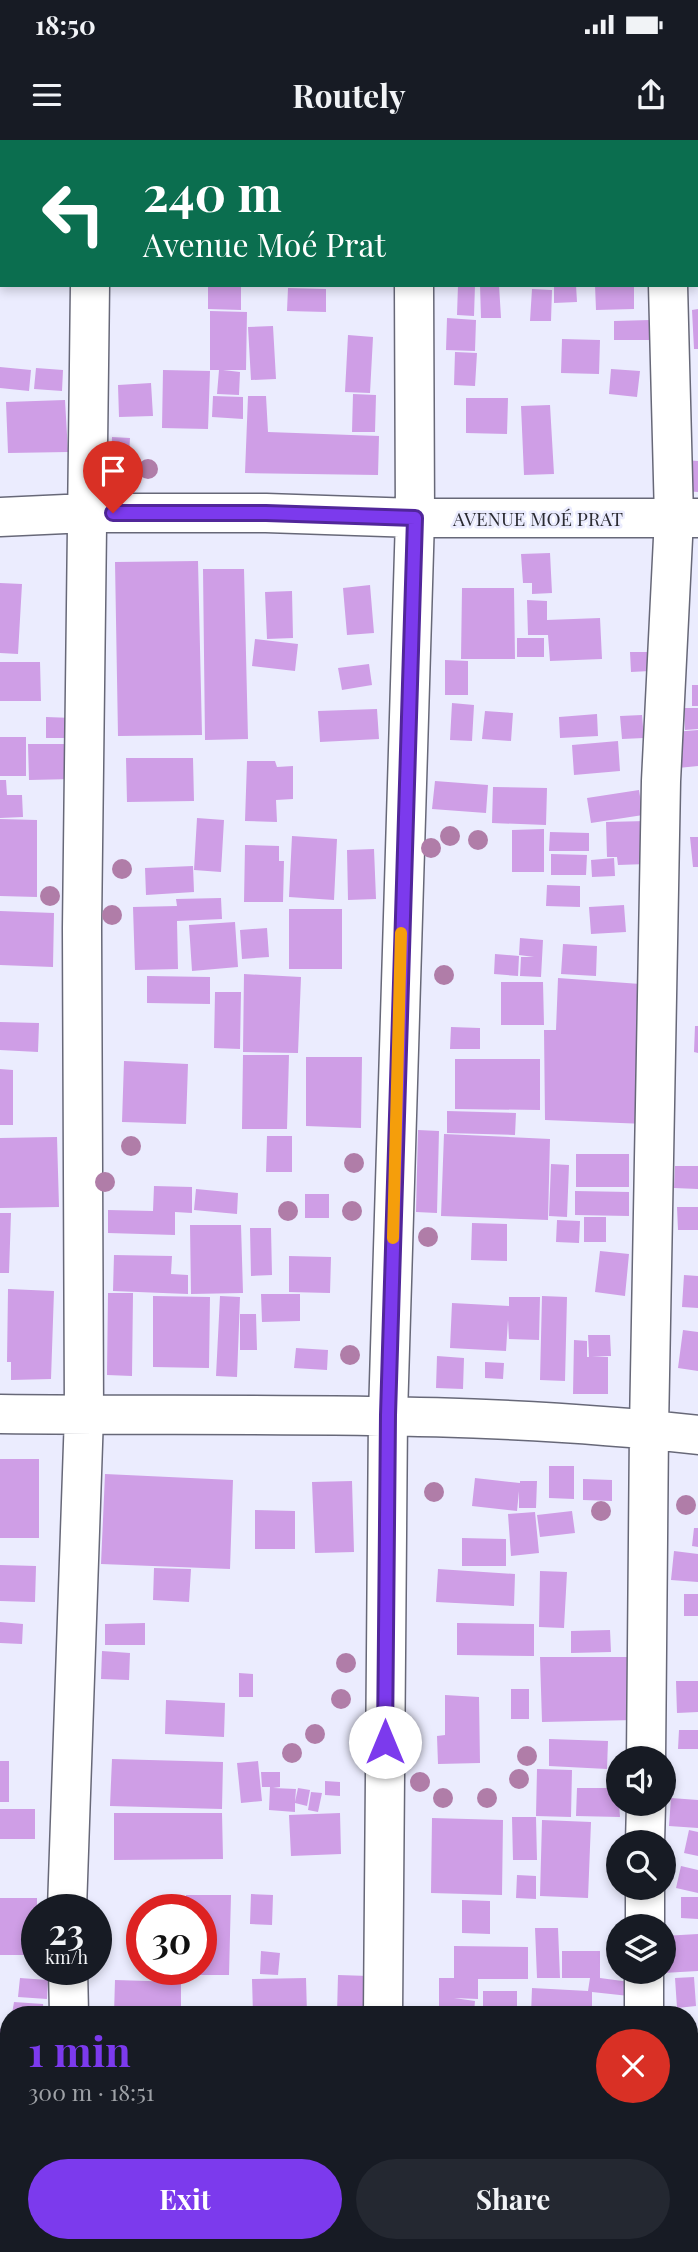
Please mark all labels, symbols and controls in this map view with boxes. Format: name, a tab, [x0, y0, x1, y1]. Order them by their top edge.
text: 18:50	[35, 7, 96, 42]
text: Routely	[292, 73, 406, 116]
icon: menu	[28, 76, 66, 114]
icon: share	[632, 76, 670, 114]
text: 240 m	[143, 159, 282, 224]
icon: left	[28, 168, 119, 259]
text: Avenue Moé Prat	[143, 222, 386, 265]
pin	[83, 441, 143, 513]
icon: arrive	[94, 452, 132, 490]
street label: AVENUE MOÉ PRAT	[452, 505, 623, 531]
position arrow	[348, 1705, 422, 1779]
map controls	[606, 1746, 676, 1984]
button: sound	[606, 1746, 676, 1816]
button: search	[606, 1830, 676, 1900]
speed limit sign: 30	[126, 1894, 217, 1985]
text: 23	[49, 1907, 84, 1954]
button: layers	[606, 1914, 676, 1984]
text: km/h	[45, 1945, 88, 1969]
text: 1 min	[28, 2022, 131, 2078]
button: close	[596, 2029, 670, 2103]
text: 300 m · 18:51	[28, 2076, 154, 2107]
button: Exit	[28, 2159, 342, 2239]
button: Share	[356, 2159, 670, 2239]

